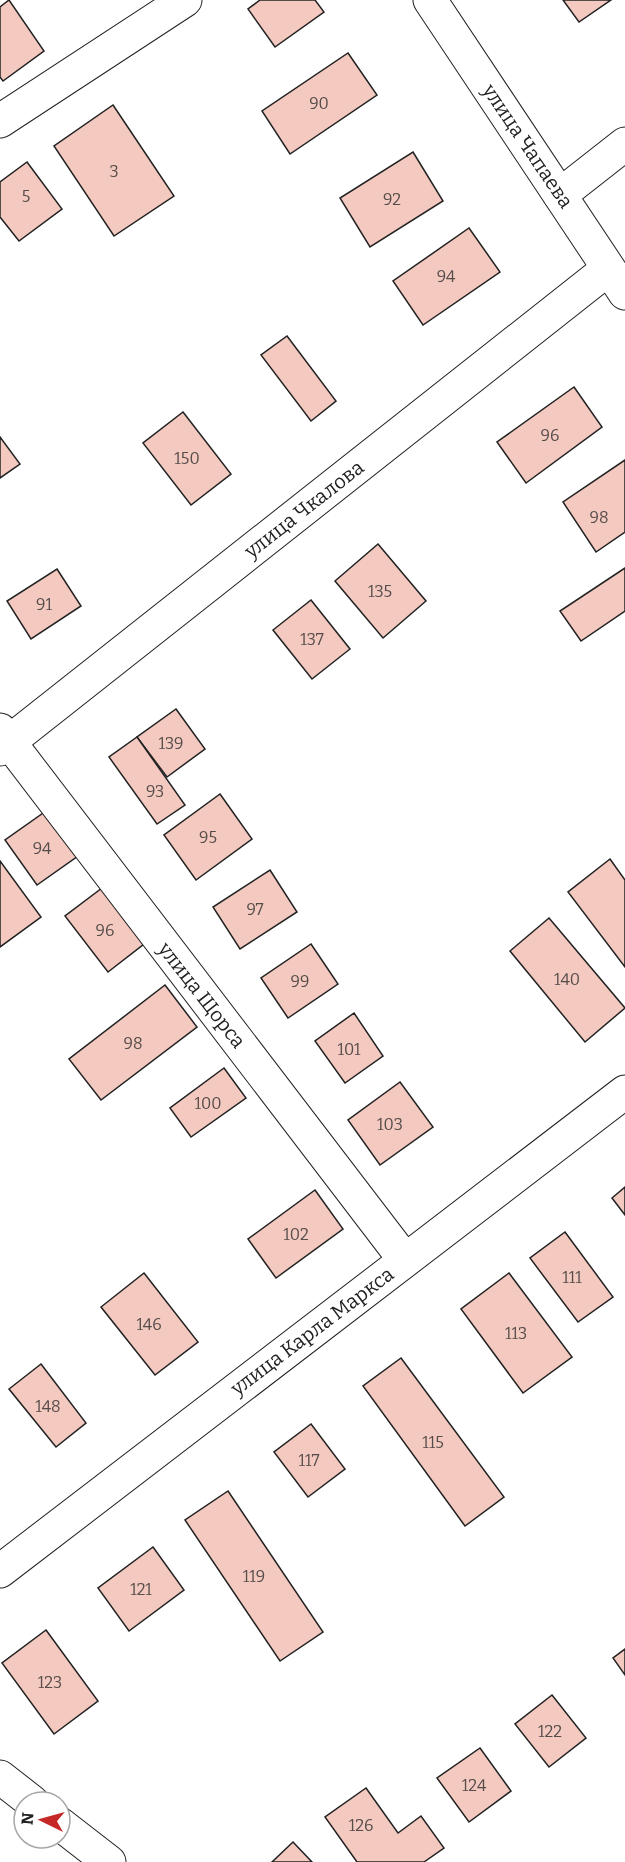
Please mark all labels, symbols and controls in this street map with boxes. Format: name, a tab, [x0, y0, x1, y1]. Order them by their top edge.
street label: улица Чапаева	[477, 78, 578, 213]
house number: 90	[309, 94, 329, 113]
house number: 3	[109, 162, 119, 181]
house number: 5	[22, 187, 30, 206]
house number: 92	[383, 190, 401, 209]
house number: 94	[437, 267, 456, 286]
house number: 96	[541, 426, 559, 445]
house number: 150	[174, 449, 200, 468]
street label: улица Чкалова	[239, 455, 369, 564]
house number: 98	[590, 508, 609, 527]
house number: 135	[368, 582, 392, 601]
house number: 91	[36, 595, 52, 614]
house number: 137	[300, 630, 324, 649]
house number: 139	[159, 734, 184, 753]
house number: 93	[146, 782, 164, 801]
house number: 95	[199, 828, 217, 847]
house number: 94	[33, 839, 52, 858]
house number: 97	[246, 900, 264, 919]
house number: 96	[96, 921, 114, 940]
street label: улица Щорса	[153, 937, 251, 1053]
house number: 140	[554, 970, 580, 989]
house number: 99	[291, 972, 309, 991]
house number: 98	[124, 1034, 143, 1053]
house number: 101	[337, 1040, 361, 1059]
house number: 100	[194, 1094, 222, 1113]
house number: 103	[377, 1115, 403, 1134]
house number: 102	[283, 1225, 309, 1244]
street label: улица Карла Маркса	[225, 1262, 398, 1401]
house number: 111	[562, 1268, 582, 1287]
house number: 146	[136, 1315, 162, 1334]
house number: 113	[505, 1324, 527, 1343]
house number: 148	[35, 1397, 61, 1416]
house number: 115	[422, 1433, 444, 1452]
house number: 117	[299, 1451, 319, 1470]
house number: 119	[243, 1567, 265, 1586]
house number: 121	[130, 1580, 152, 1599]
house number: 123	[38, 1673, 62, 1692]
house number: 122	[538, 1722, 562, 1741]
house number: 124	[462, 1776, 487, 1795]
north arrow	[12, 1790, 72, 1850]
text: N	[18, 1812, 38, 1826]
house number: 126	[349, 1816, 373, 1835]

